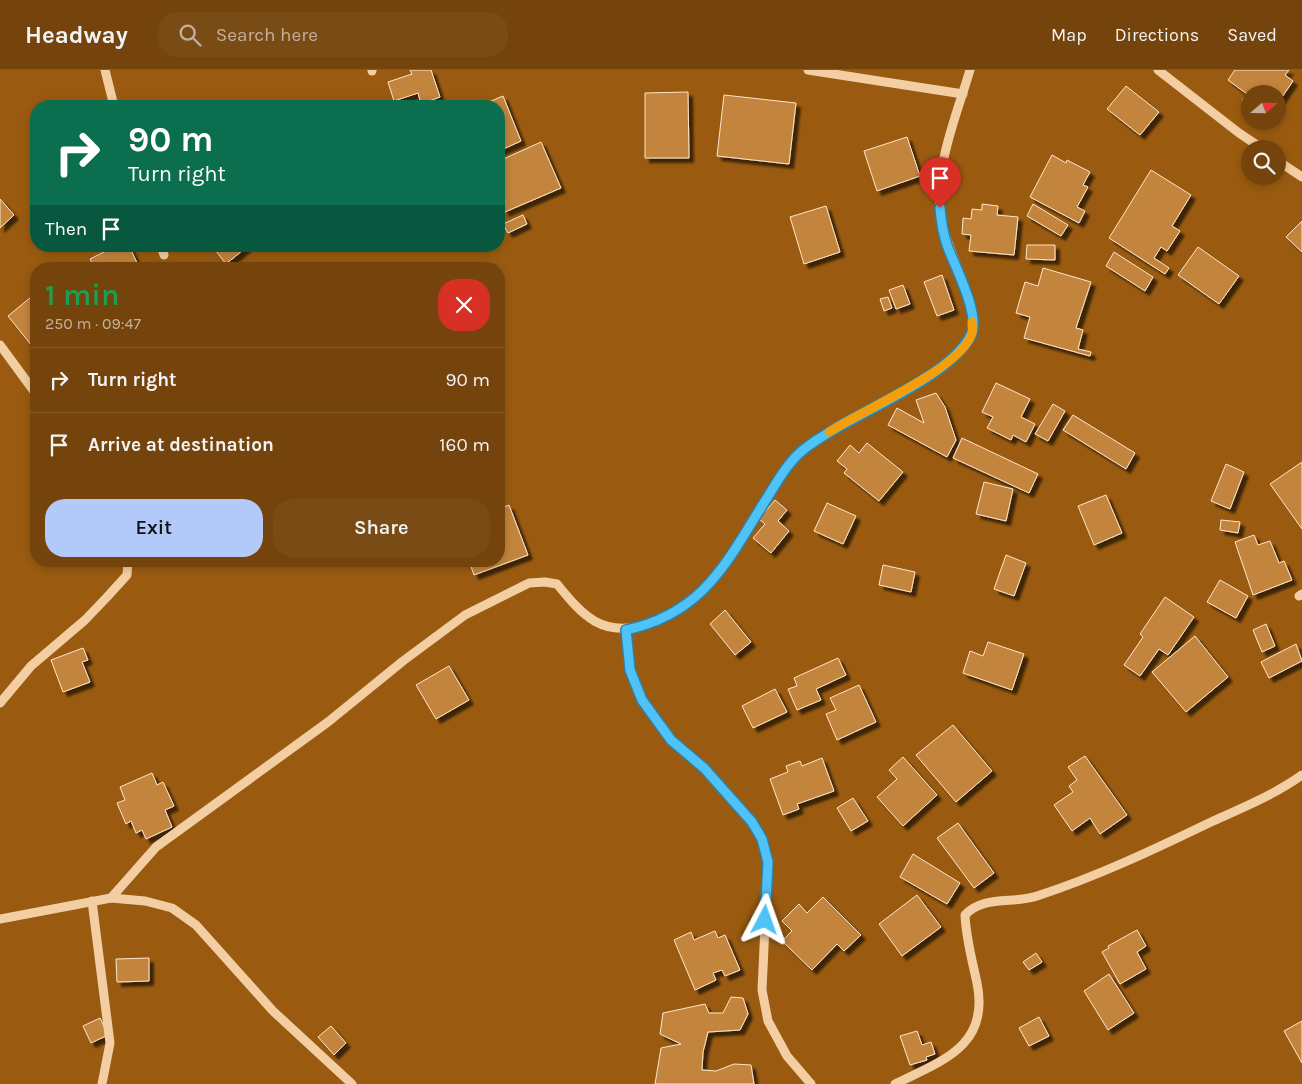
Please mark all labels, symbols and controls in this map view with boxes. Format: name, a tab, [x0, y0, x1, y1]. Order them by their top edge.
search box	[158, 12, 508, 57]
text: Headway	[25, 21, 128, 49]
icon: search	[176, 21, 204, 49]
text: Search here	[216, 24, 318, 46]
text: Map	[1051, 24, 1087, 46]
text: Directions	[1115, 24, 1199, 46]
text: Saved	[1227, 24, 1277, 46]
north arrow	[1241, 85, 1286, 130]
map controls	[1241, 85, 1286, 185]
text: 90 m	[128, 119, 214, 160]
icon: right	[45, 120, 110, 185]
button: search	[1241, 140, 1286, 185]
pin	[919, 157, 961, 208]
text: Turn right	[128, 161, 226, 187]
icon: arrive	[926, 164, 954, 192]
icon: arrive	[97, 215, 125, 243]
text: Then	[45, 218, 87, 240]
text: 1 min	[45, 277, 119, 313]
button: close	[438, 279, 490, 331]
text: 250 m · 09:47	[45, 314, 141, 333]
icon: right	[45, 366, 73, 394]
text: Turn right	[88, 369, 177, 391]
text: 90 m	[445, 369, 490, 391]
icon: arrive	[45, 431, 73, 459]
text: Arrive at destination	[88, 434, 274, 456]
text: 160 m	[439, 434, 490, 456]
button: Exit	[45, 499, 263, 557]
button: Share	[273, 499, 490, 557]
position arrow	[738, 893, 790, 945]

